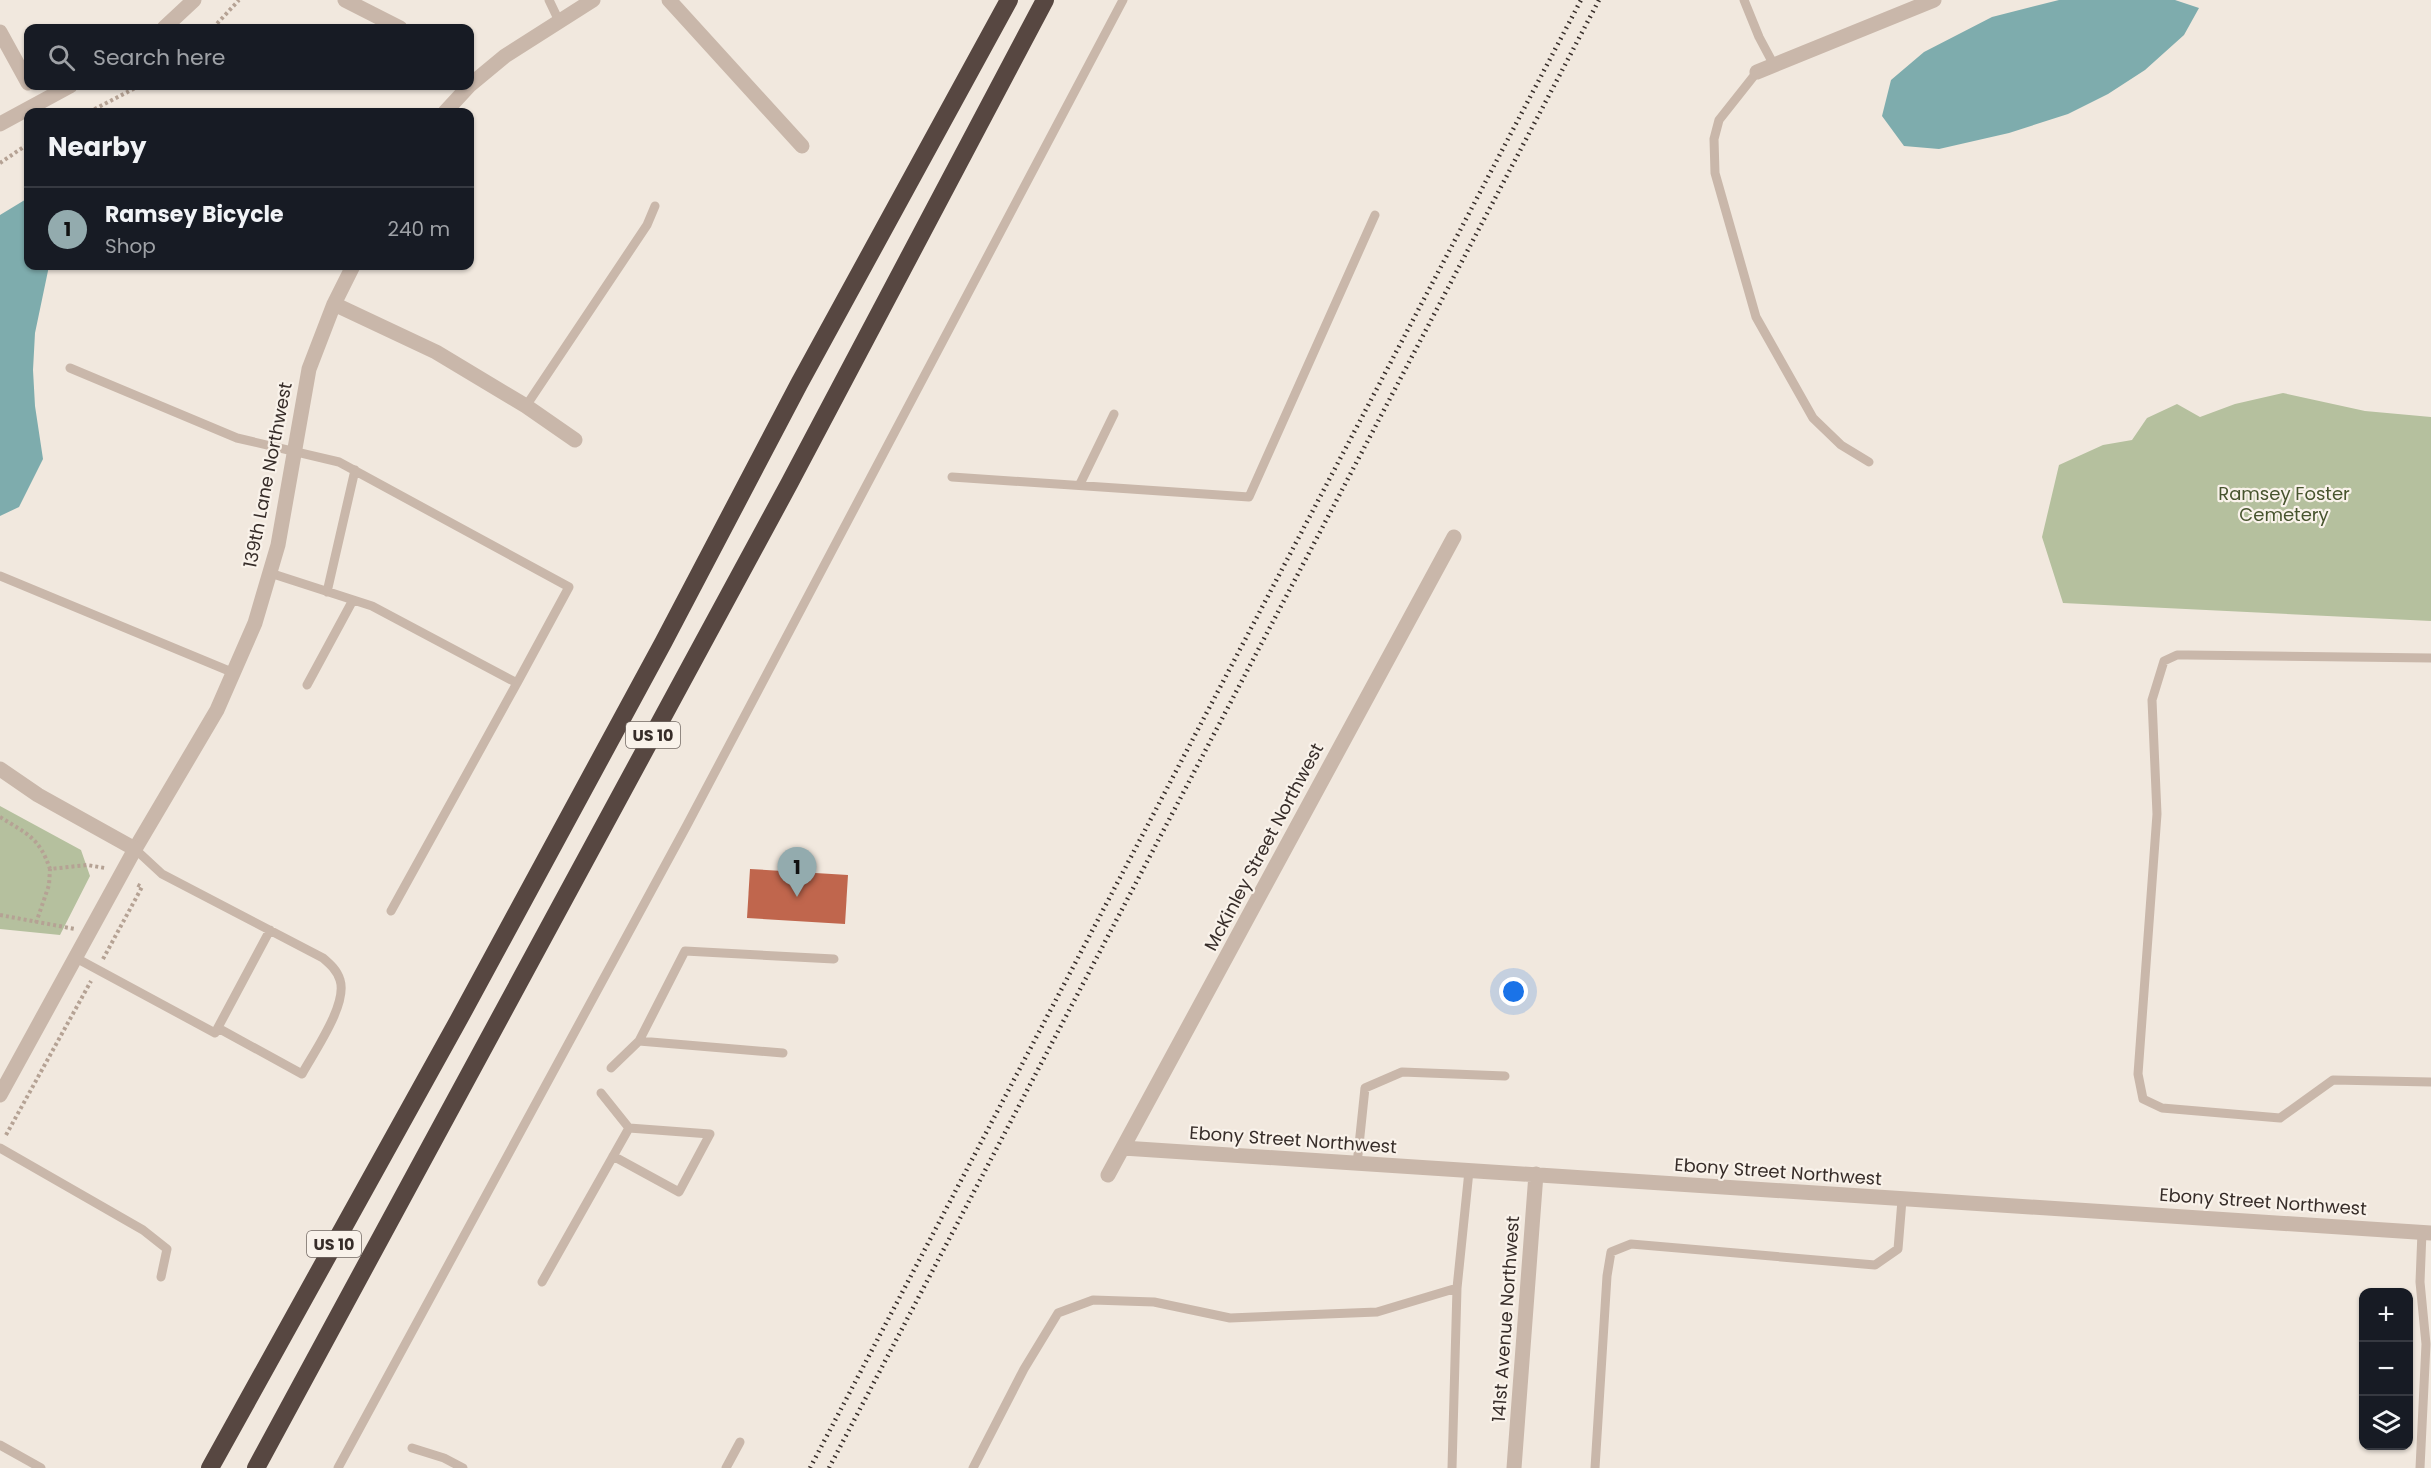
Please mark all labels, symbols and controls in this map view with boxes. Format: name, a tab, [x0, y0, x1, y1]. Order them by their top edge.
search box	[24, 24, 474, 90]
icon: search	[45, 41, 78, 74]
text: Search here	[93, 42, 226, 73]
text: Nearby	[48, 129, 146, 165]
text: Ramsey Bicycle	[105, 199, 284, 230]
text: 1	[64, 215, 71, 243]
text: 240 m	[387, 215, 450, 243]
text: Shop	[105, 232, 156, 260]
street label: 139th Lane Northwest	[237, 380, 298, 570]
park label: Ramsey Foster Cemetery	[2218, 481, 2350, 527]
road number: US 10	[626, 722, 680, 748]
street label: McKinley Street Northwest	[1198, 738, 1329, 955]
pin: 1	[778, 848, 816, 897]
your location	[1499, 977, 1528, 1006]
street label: Ebony Street Northwest	[1189, 1120, 1398, 1159]
street label: Ebony Street Northwest	[1674, 1152, 1883, 1191]
street label: Ebony Street Northwest	[2159, 1182, 2368, 1221]
street label: 141st Avenue Northwest	[1486, 1215, 1525, 1423]
road number: US 10	[307, 1231, 361, 1257]
map controls	[2359, 1288, 2413, 1450]
button: +	[2359, 1288, 2413, 1342]
button: −	[2359, 1342, 2413, 1396]
button: layers	[2359, 1396, 2413, 1450]

